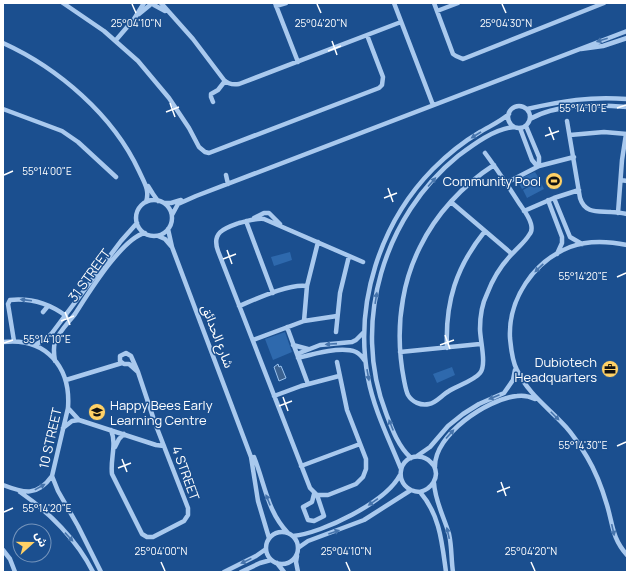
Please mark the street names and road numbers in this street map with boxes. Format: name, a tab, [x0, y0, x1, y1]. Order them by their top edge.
street label: 31 STREET	[64, 245, 114, 305]
street label: شارع الحدائق	[196, 302, 238, 371]
street label: 10 STREET	[34, 405, 66, 470]
street label: 4 STREET	[168, 443, 204, 503]

